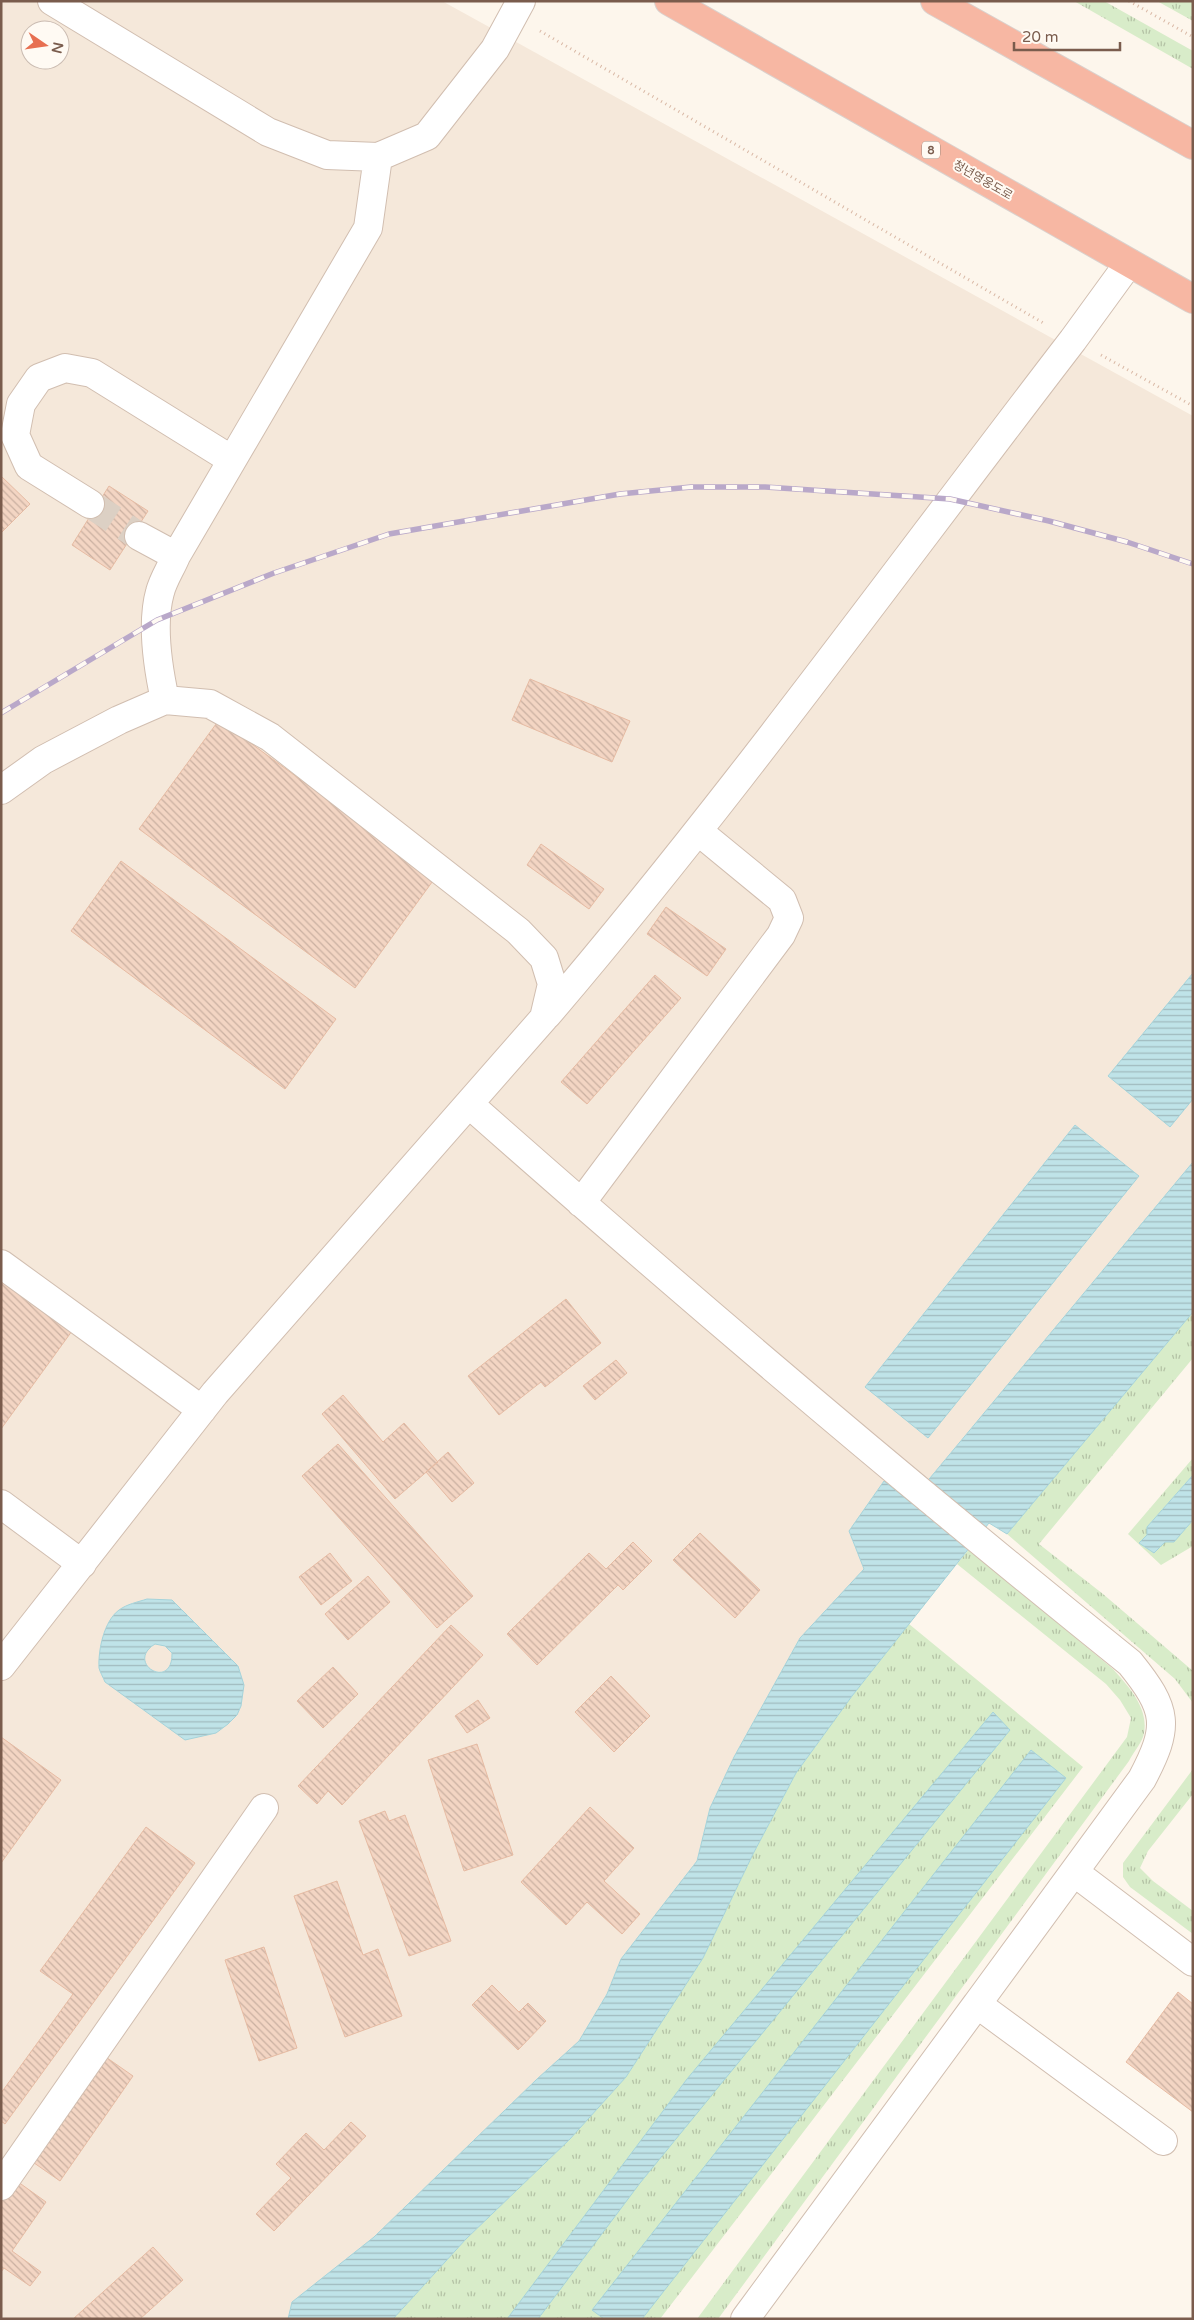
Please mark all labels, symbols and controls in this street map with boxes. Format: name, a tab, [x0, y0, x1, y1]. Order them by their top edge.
north arrow	[20, 20, 70, 70]
scale bar	[1014, 20, 1120, 52]
text: 20 m	[1022, 28, 1059, 46]
text: N	[48, 40, 67, 55]
road number: 8	[922, 142, 940, 158]
street label: 청년영웅도로	[951, 157, 1015, 203]

